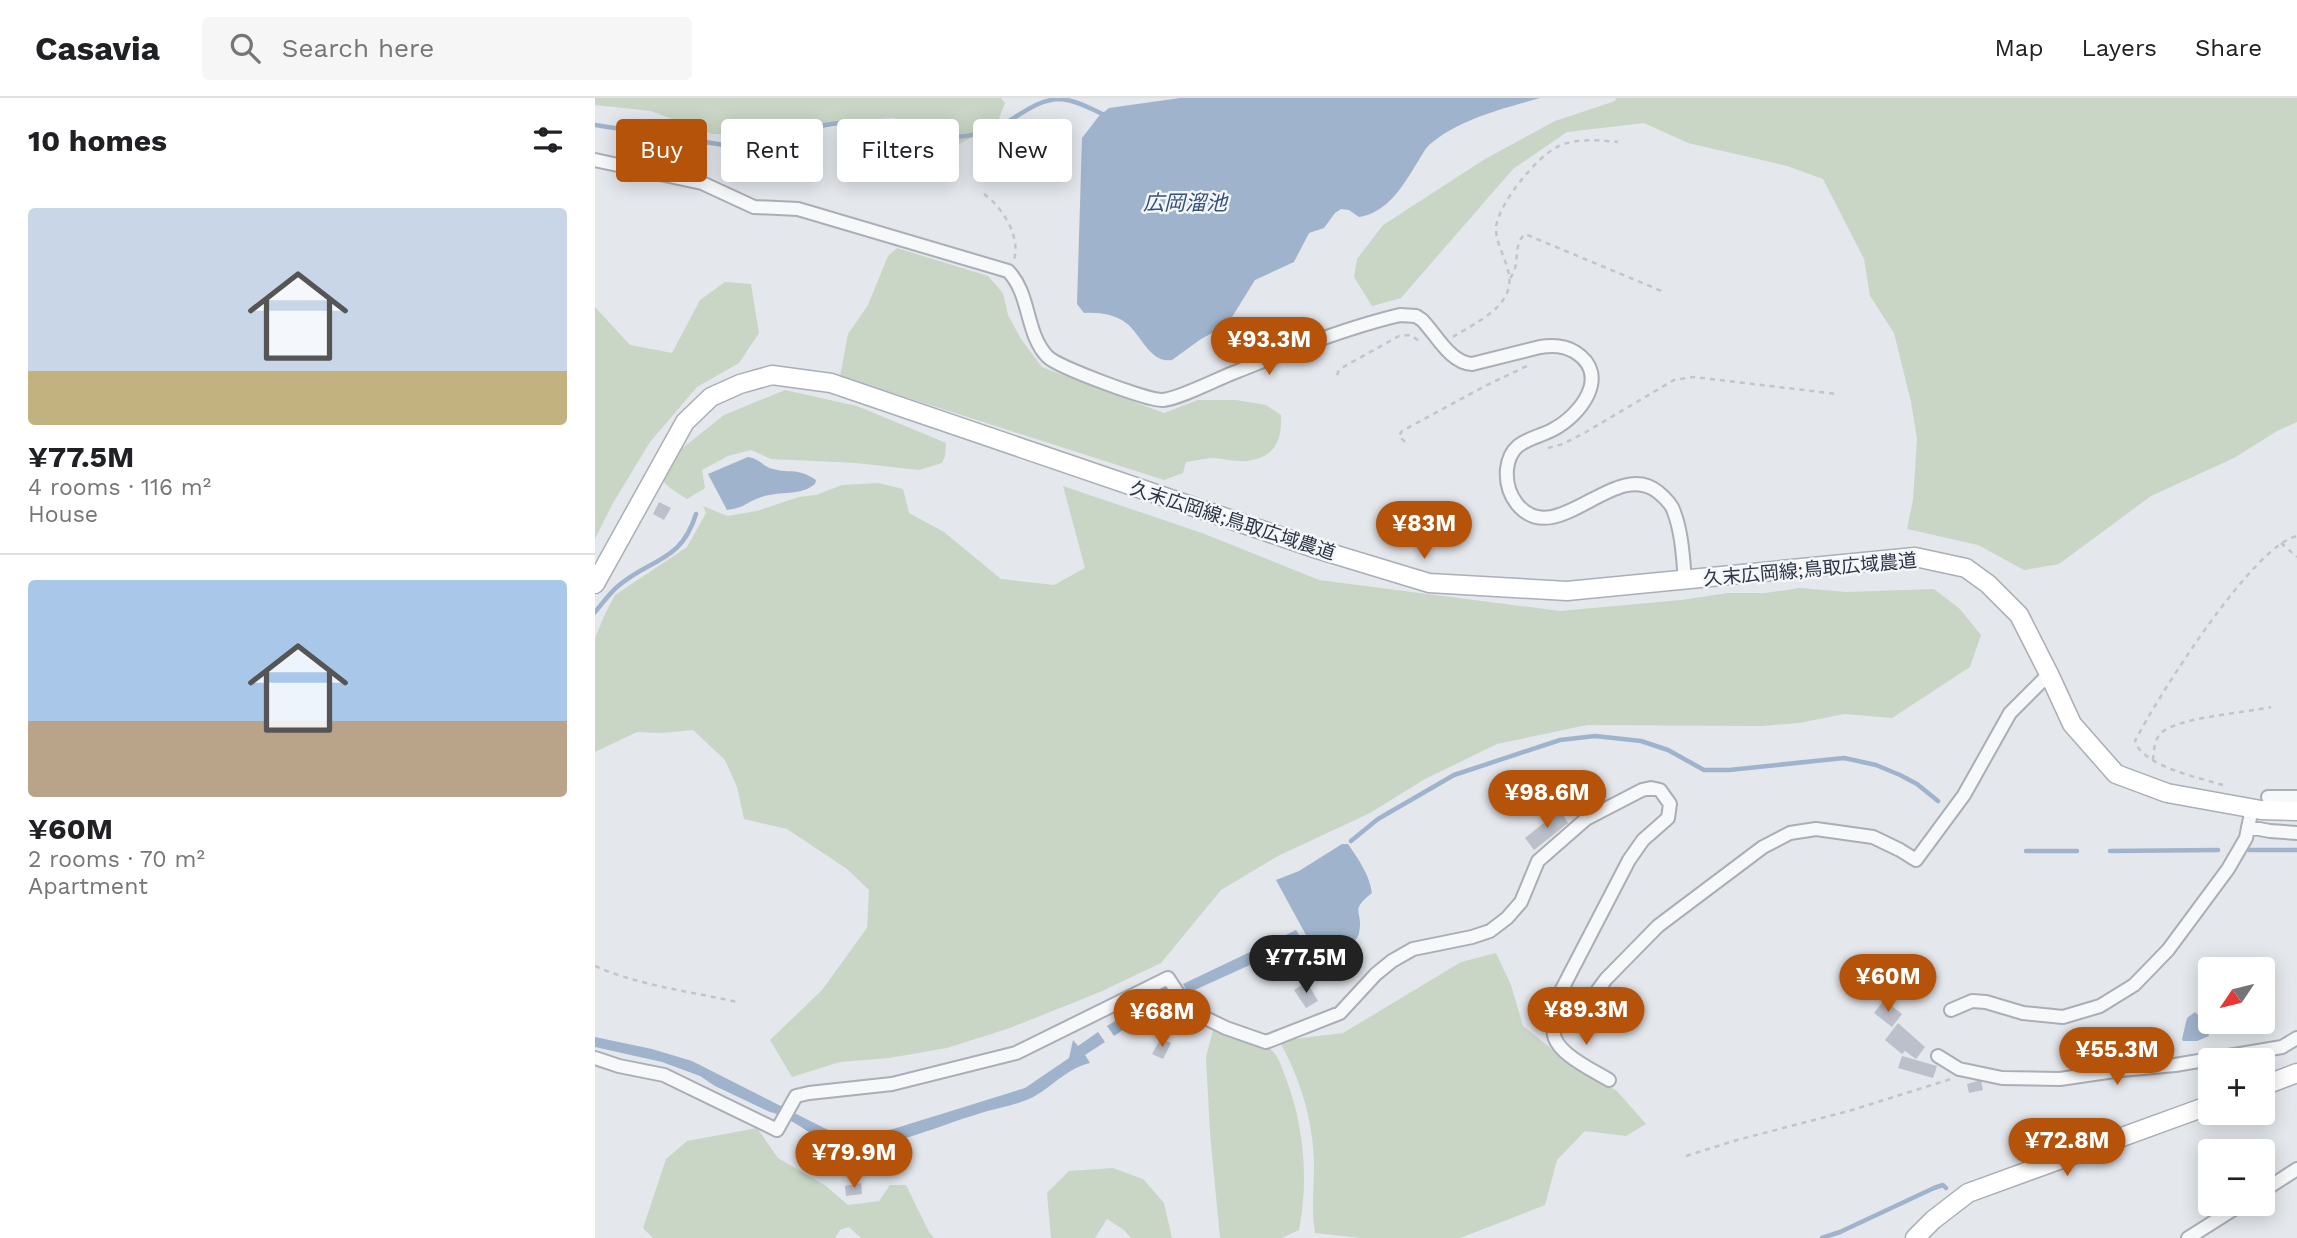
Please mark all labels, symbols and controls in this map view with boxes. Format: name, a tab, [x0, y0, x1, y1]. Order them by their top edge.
search box	[202, 17, 692, 80]
text: Casavia	[35, 29, 160, 68]
icon: search	[226, 29, 264, 67]
text: Search here	[282, 33, 434, 63]
text: Map	[1995, 34, 2043, 62]
text: Layers	[2081, 34, 2157, 62]
text: Share	[2195, 34, 2262, 62]
chip: Buy	[616, 119, 707, 182]
chip: Rent	[721, 119, 823, 182]
chip: Filters	[837, 119, 959, 182]
chip: New	[973, 119, 1072, 182]
icon: filters	[529, 121, 567, 159]
text: 10 homes	[28, 123, 167, 158]
water label: 広岡溜池	[1143, 190, 1229, 215]
icon: home	[235, 253, 361, 379]
pin: ¥93.3M	[1212, 317, 1326, 377]
text: ¥93.3M	[1227, 326, 1311, 353]
text: ¥77.5M	[28, 439, 134, 474]
text: 4 rooms · 116 m²	[28, 474, 211, 501]
street label: 久末広岡線;鳥取広域農道	[1127, 476, 1338, 565]
text: House	[28, 501, 98, 528]
pin: ¥83M	[1383, 502, 1465, 561]
text: ¥83M	[1392, 510, 1456, 537]
street label: 久末広岡線;鳥取広域農道	[1702, 549, 1918, 590]
icon: home	[235, 625, 361, 751]
pin: ¥98.6M	[1490, 770, 1604, 830]
text: ¥98.6M	[1504, 779, 1590, 806]
text: ¥60M	[28, 811, 113, 846]
text: 2 rooms · 70 m²	[28, 846, 205, 873]
text: Apartment	[28, 873, 148, 900]
pin: ¥77.5M	[1249, 936, 1363, 995]
text: ¥77.5M	[1265, 944, 1347, 971]
pin: ¥60M	[1847, 954, 1929, 1014]
north arrow	[2198, 957, 2275, 1034]
map controls	[2198, 957, 2275, 1216]
text: ¥60M	[1855, 963, 1921, 990]
pin: ¥89.3M	[1529, 988, 1643, 1047]
pin: ¥68M	[1121, 990, 1203, 1049]
text: ¥89.3M	[1543, 996, 1629, 1023]
text: ¥68M	[1130, 998, 1194, 1025]
pin: ¥55.3M	[2060, 1028, 2174, 1087]
text: ¥55.3M	[2075, 1036, 2159, 1063]
button: +	[2198, 1048, 2275, 1125]
pin: ¥72.8M	[2010, 1118, 2124, 1178]
text: ¥72.8M	[2024, 1127, 2110, 1154]
pin: ¥79.9M	[797, 1130, 911, 1190]
text: ¥79.9M	[811, 1139, 897, 1166]
button: −	[2198, 1139, 2275, 1216]

